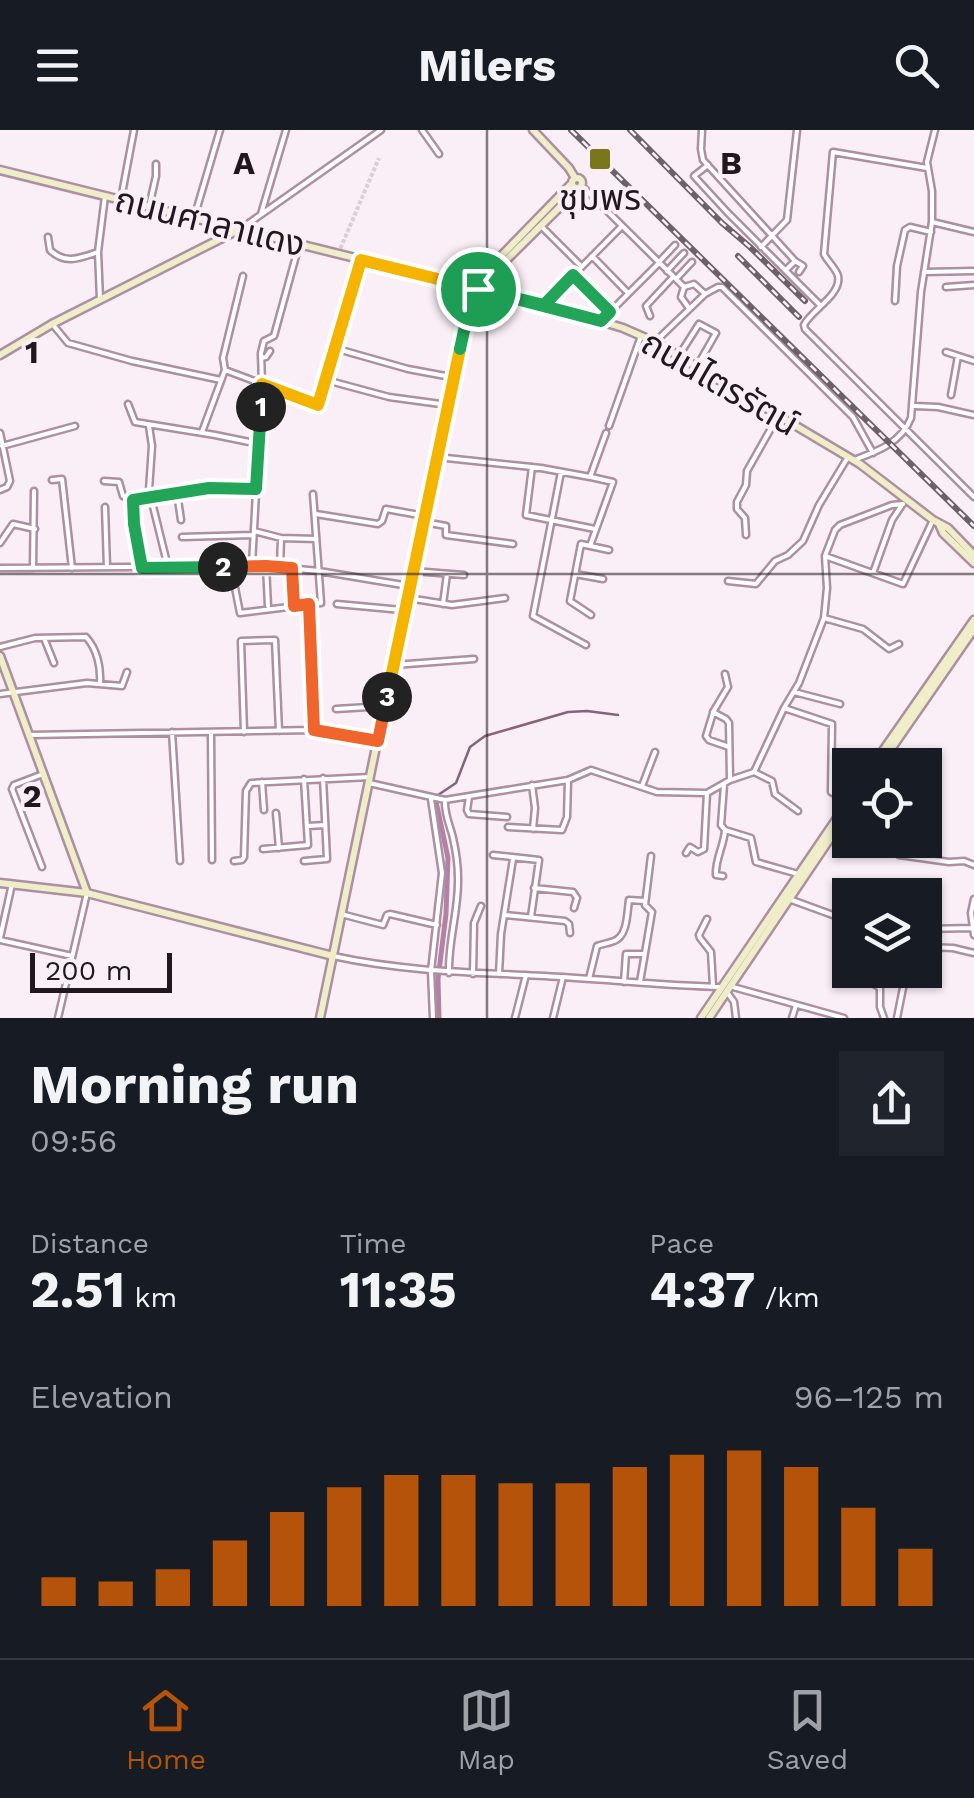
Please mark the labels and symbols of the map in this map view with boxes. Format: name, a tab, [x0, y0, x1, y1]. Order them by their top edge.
text: A	[233, 144, 255, 182]
text: B	[720, 144, 742, 182]
marker: ชุมพร	[587, 146, 613, 172]
place label: ชุมพร	[559, 177, 641, 219]
street label: ถนนศาลาแดง	[111, 178, 309, 266]
pin	[436, 247, 521, 332]
street label: ถนนไตรรัตน์	[634, 321, 806, 445]
text: 1	[25, 333, 39, 371]
pin: 1	[236, 382, 286, 432]
pin: 2	[198, 542, 248, 592]
pin: 3	[362, 672, 412, 722]
text: 2	[22, 777, 42, 815]
scale bar	[30, 948, 172, 993]

